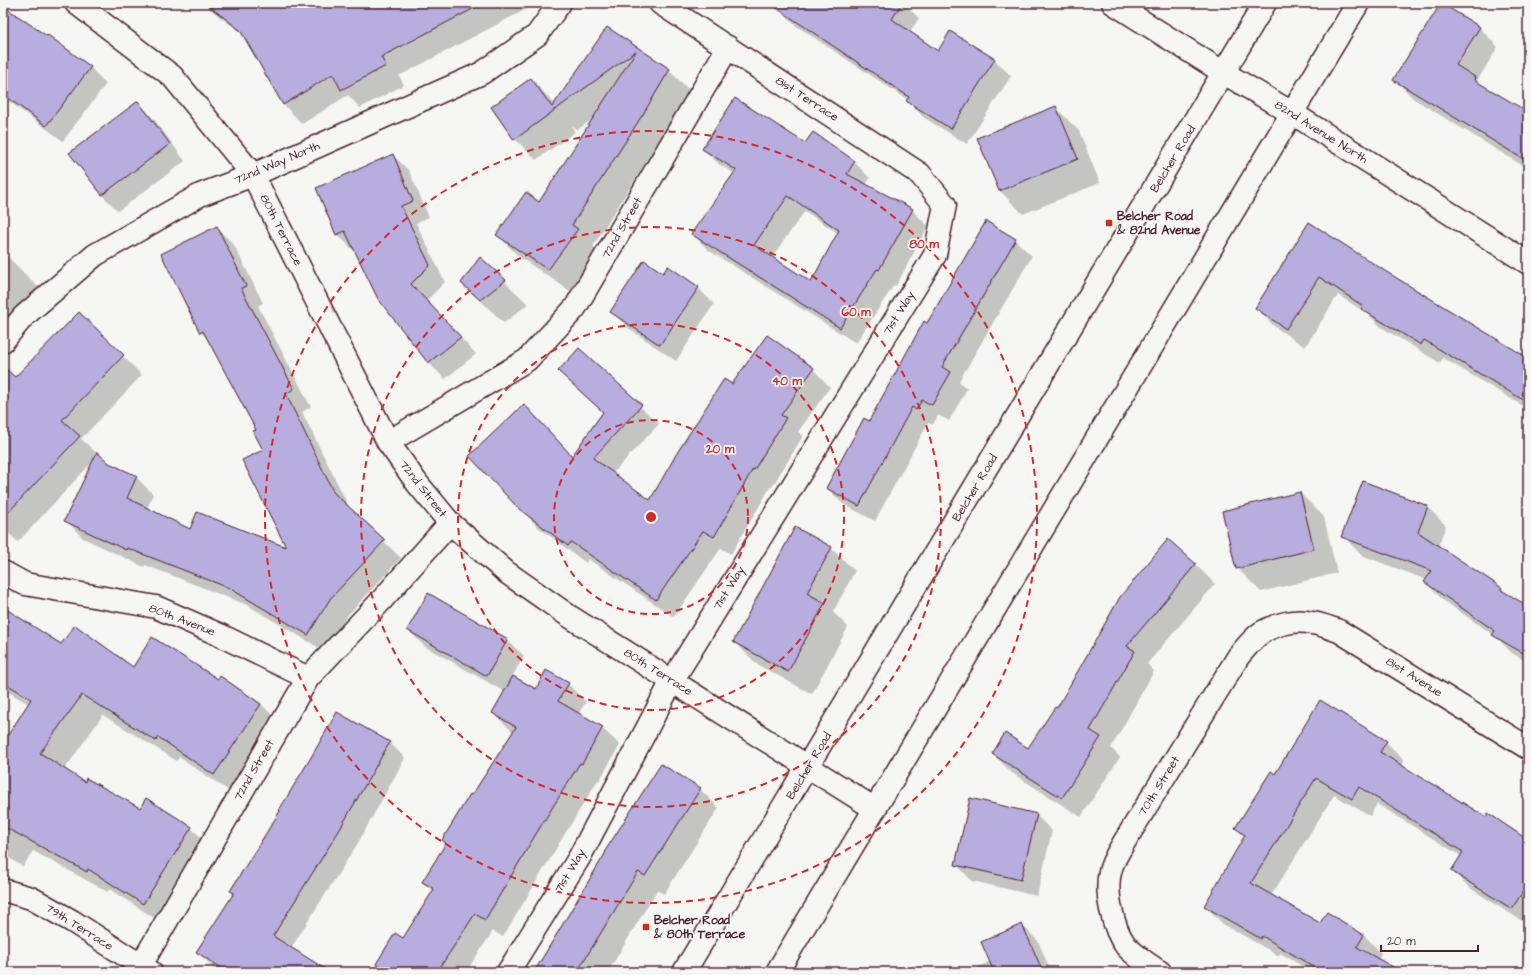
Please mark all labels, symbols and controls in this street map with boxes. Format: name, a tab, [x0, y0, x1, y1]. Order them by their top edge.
street label: 81st Terrace	[772, 72, 842, 126]
street label: 82nd Avenue North	[1271, 96, 1371, 168]
street label: Belcher Road	[1146, 122, 1200, 196]
street label: 72nd Way North	[231, 137, 323, 190]
street label: 80th Terrace	[256, 191, 307, 269]
street label: 72nd Street	[598, 194, 646, 262]
place label: Belcher Road & 82nd Avenue	[1116, 208, 1201, 239]
marker: Belcher Road & 82nd Avenue	[1104, 218, 1114, 228]
text: 80 m	[909, 236, 939, 253]
street label: 71st Way	[879, 288, 920, 339]
text: 60 m	[841, 304, 871, 321]
text: 40 m	[772, 373, 803, 390]
text: 20 m	[705, 441, 735, 458]
street label: Belcher Road	[948, 451, 1002, 525]
street label: 72nd Street	[395, 457, 451, 521]
centre of rings	[644, 510, 658, 524]
street label: 71st Way	[709, 563, 750, 614]
street label: 80th Avenue	[146, 600, 218, 641]
street label: 80th Terrace	[620, 644, 696, 700]
street label: 81st Avenue	[1382, 653, 1446, 701]
street label: Belcher Road	[782, 729, 836, 803]
street label: 72nd Street	[230, 736, 278, 804]
street label: 70th Street	[1134, 753, 1184, 819]
street label: 71st Way	[550, 845, 591, 897]
street label: 79th Terrace	[42, 899, 117, 955]
place label: Belcher Road & 80th Terrace	[653, 912, 746, 943]
marker: Belcher Road & 80th Terrace	[641, 922, 651, 932]
scale bar	[1381, 927, 1478, 953]
text: 20 m	[1387, 933, 1416, 950]

